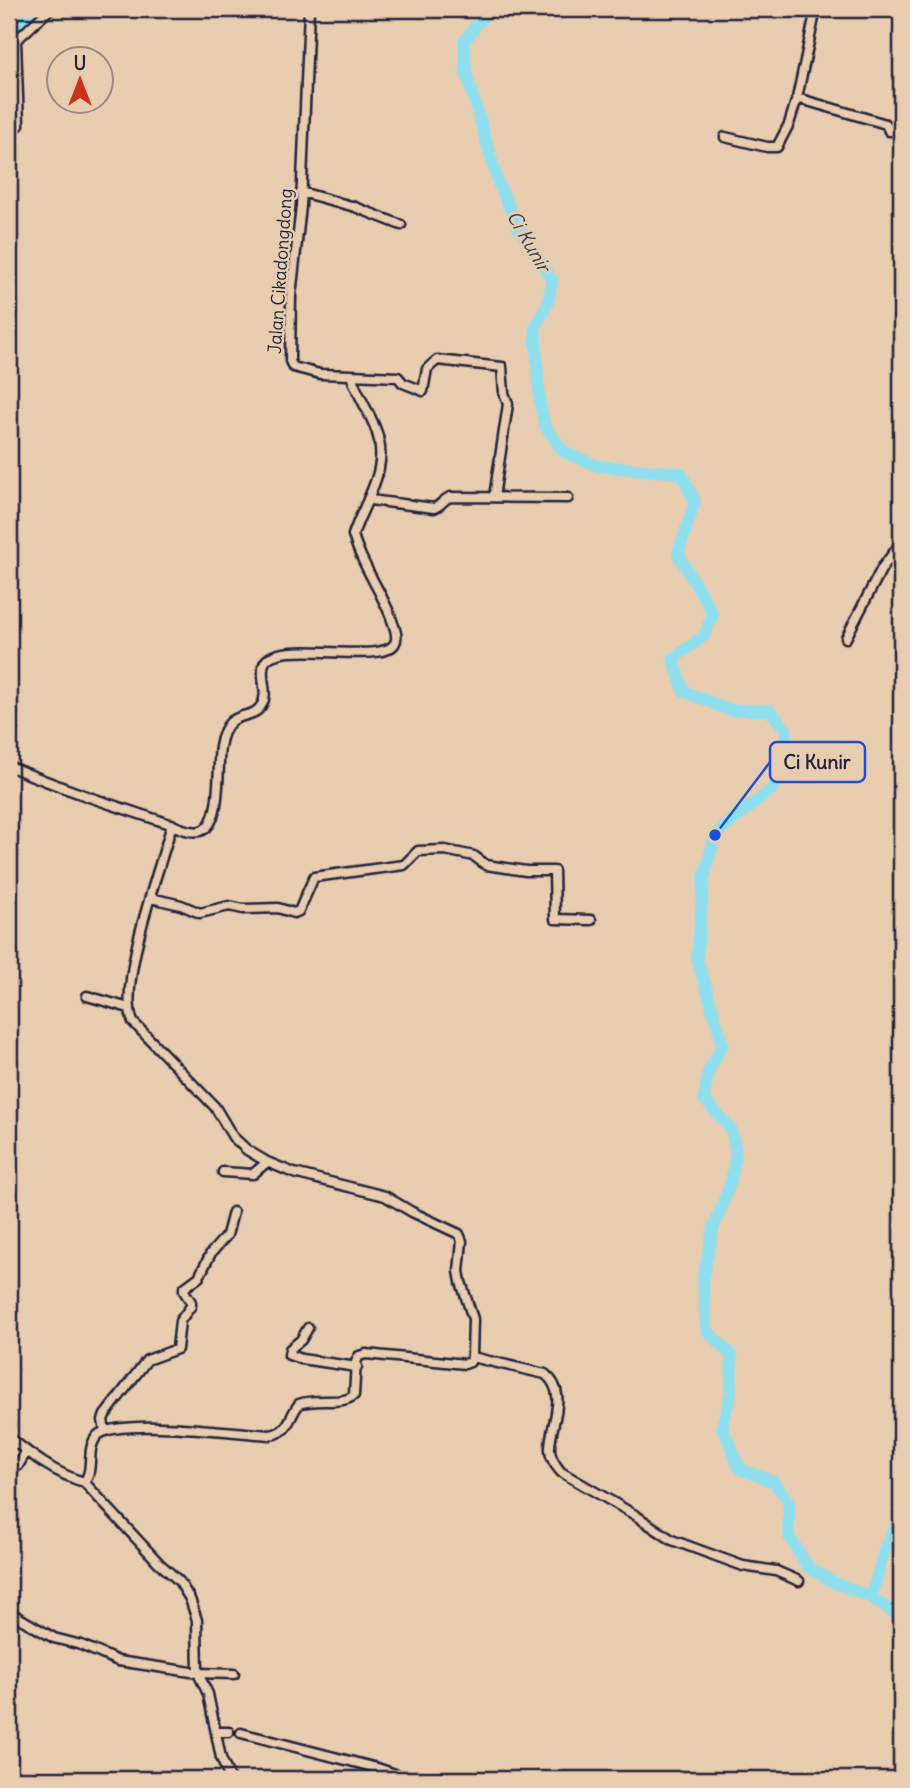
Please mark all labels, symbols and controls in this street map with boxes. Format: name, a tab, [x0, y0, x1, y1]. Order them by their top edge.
north arrow	[46, 46, 116, 116]
text: U	[74, 51, 86, 75]
street label: Jalan Cikadongdong	[263, 187, 297, 355]
water label: Ci Kunir	[502, 206, 557, 278]
callout: Ci Kunir	[770, 742, 865, 782]
text: Ci Kunir	[784, 750, 851, 774]

